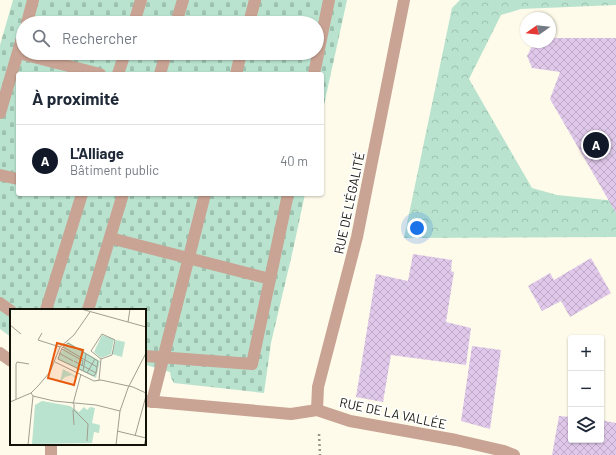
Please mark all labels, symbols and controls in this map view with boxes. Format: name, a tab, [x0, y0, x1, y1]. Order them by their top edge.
north arrow	[520, 12, 556, 48]
search box	[16, 16, 324, 60]
icon: search	[30, 27, 52, 49]
text: Rechercher	[62, 29, 138, 47]
text: À proximité	[32, 88, 119, 108]
pin: A	[583, 130, 609, 160]
text: L'Alliage	[70, 144, 124, 162]
street label: RUE DE L'ÉGALITÉ	[330, 151, 368, 255]
text: A	[41, 153, 49, 169]
text: 40 m	[280, 153, 308, 169]
text: Bâtiment public	[70, 162, 159, 178]
your location	[407, 218, 427, 238]
inset map	[10, 309, 146, 445]
map controls	[568, 335, 604, 443]
button: +	[568, 335, 604, 371]
button: −	[568, 371, 604, 407]
street label: RUE DE LA VALLÉE	[338, 394, 448, 432]
button: layers	[568, 407, 604, 443]

